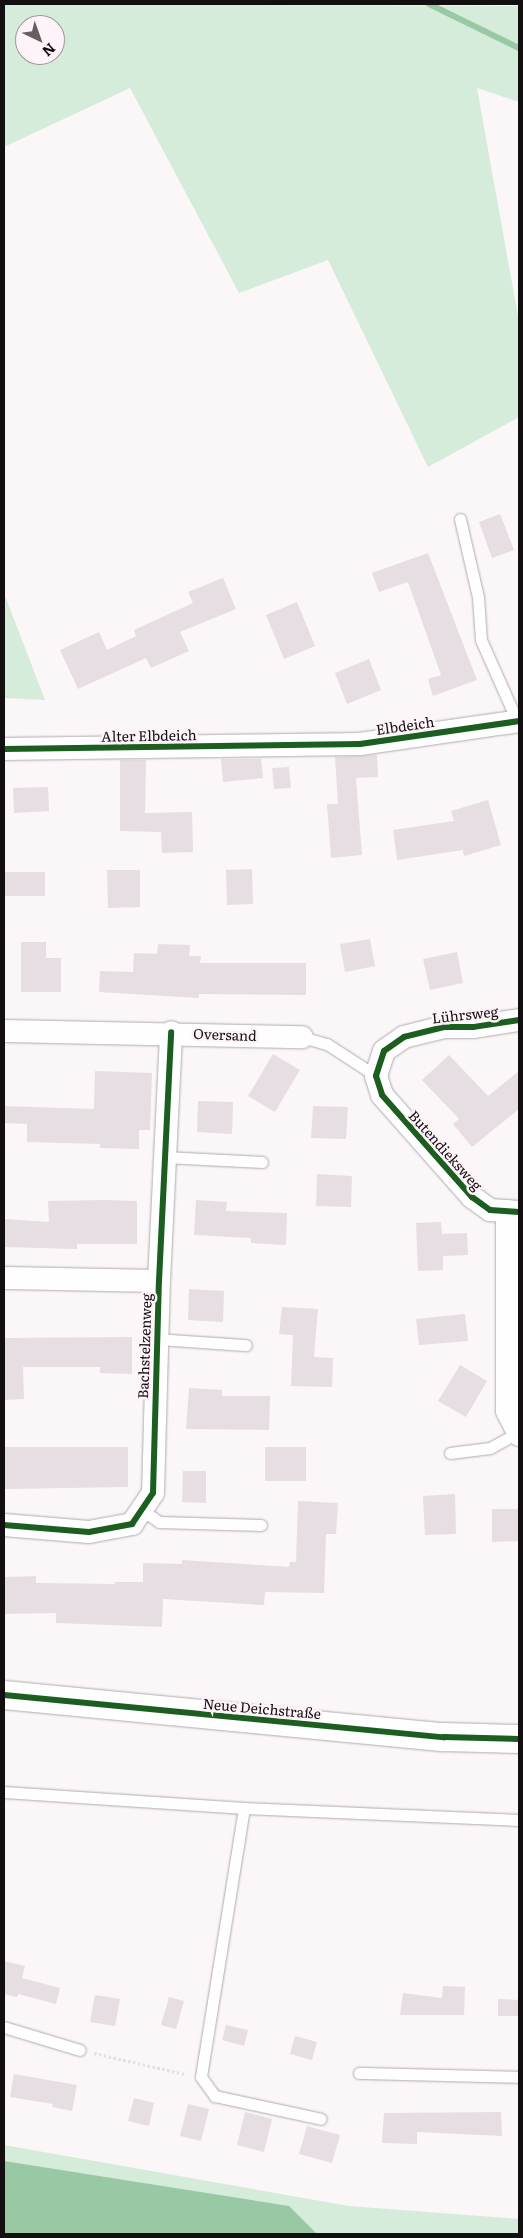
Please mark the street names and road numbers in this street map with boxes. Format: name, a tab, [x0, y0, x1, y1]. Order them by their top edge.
street label: Elbdeich	[375, 713, 435, 737]
street label: Alter Elbdeich	[101, 726, 197, 744]
street label: Lührsweg	[431, 1002, 499, 1026]
street label: Oversand	[193, 1024, 257, 1044]
street label: Butendieksweg	[406, 1107, 486, 1193]
street label: Bachstelzenweg	[134, 1293, 154, 1399]
street label: Neue Deichstraße	[202, 1694, 322, 1722]

